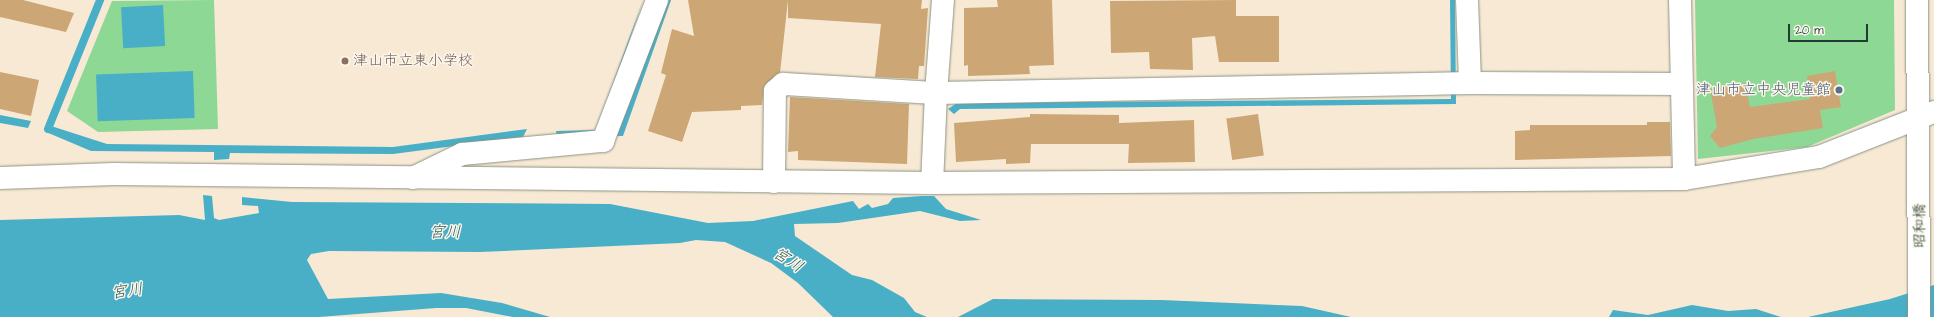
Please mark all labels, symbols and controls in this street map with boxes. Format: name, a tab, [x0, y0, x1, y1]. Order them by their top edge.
scale bar	[1790, 16, 1870, 42]
text: 20 m	[1795, 22, 1824, 39]
place label: 津山市立東小学校	[353, 52, 473, 70]
marker: 津山市立東小学校	[340, 56, 350, 66]
place label: 津山市立中央児童館	[1696, 81, 1831, 99]
marker: 津山市立中央児童館	[1834, 85, 1844, 95]
street label: 昭和橋	[1911, 204, 1929, 248]
water label: 宮川	[429, 222, 461, 242]
water label: 宮川	[769, 243, 807, 277]
water label: 宮川	[110, 279, 144, 303]

